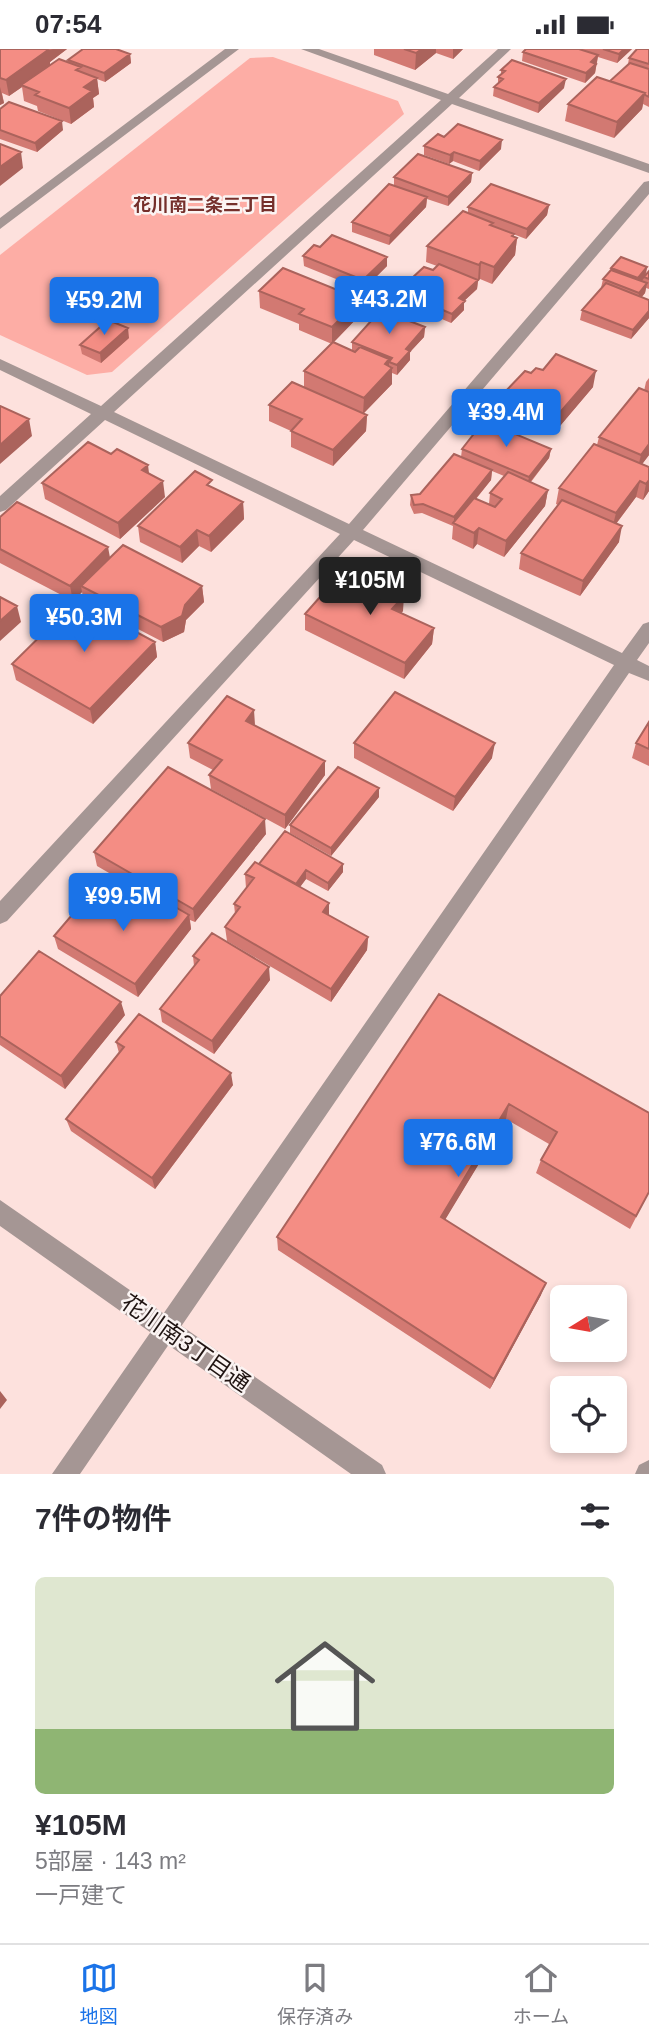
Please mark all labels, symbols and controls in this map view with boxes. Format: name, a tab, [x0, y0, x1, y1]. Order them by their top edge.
text: 07:54	[35, 9, 102, 39]
district label: 花川南二条三丁目	[133, 195, 277, 215]
pin: ¥43.2M	[332, 277, 446, 336]
pin: ¥59.2M	[47, 278, 161, 337]
text: ¥43.2M	[351, 286, 427, 312]
text: ¥59.2M	[66, 287, 142, 313]
pin: ¥39.4M	[449, 389, 563, 449]
text: ¥39.4M	[468, 399, 544, 425]
pin: ¥105M	[321, 557, 419, 617]
text: ¥105M	[335, 567, 405, 593]
pin: ¥50.3M	[27, 595, 141, 654]
text: ¥50.3M	[46, 604, 122, 630]
pin: ¥99.5M	[66, 873, 180, 933]
text: ¥99.5M	[85, 883, 161, 909]
pin: ¥76.6M	[401, 1119, 515, 1179]
text: ¥76.6M	[420, 1129, 496, 1155]
north arrow	[550, 1285, 626, 1361]
map controls	[550, 1285, 627, 1453]
street label: 花川南3丁目通	[117, 1289, 255, 1397]
button: locate	[550, 1376, 627, 1453]
icon: filters	[576, 1497, 614, 1535]
text: 7件の物件	[35, 1502, 172, 1535]
icon: home	[262, 1623, 388, 1749]
text: ¥105M	[35, 1808, 127, 1841]
text: 5部屋 · 143 m²	[35, 1848, 186, 1874]
text: 一戸建て	[35, 1882, 127, 1908]
tab: 地図	[80, 1959, 118, 2028]
tab: 保存済み	[277, 1959, 353, 2028]
tab: ホーム	[513, 1959, 569, 2028]

